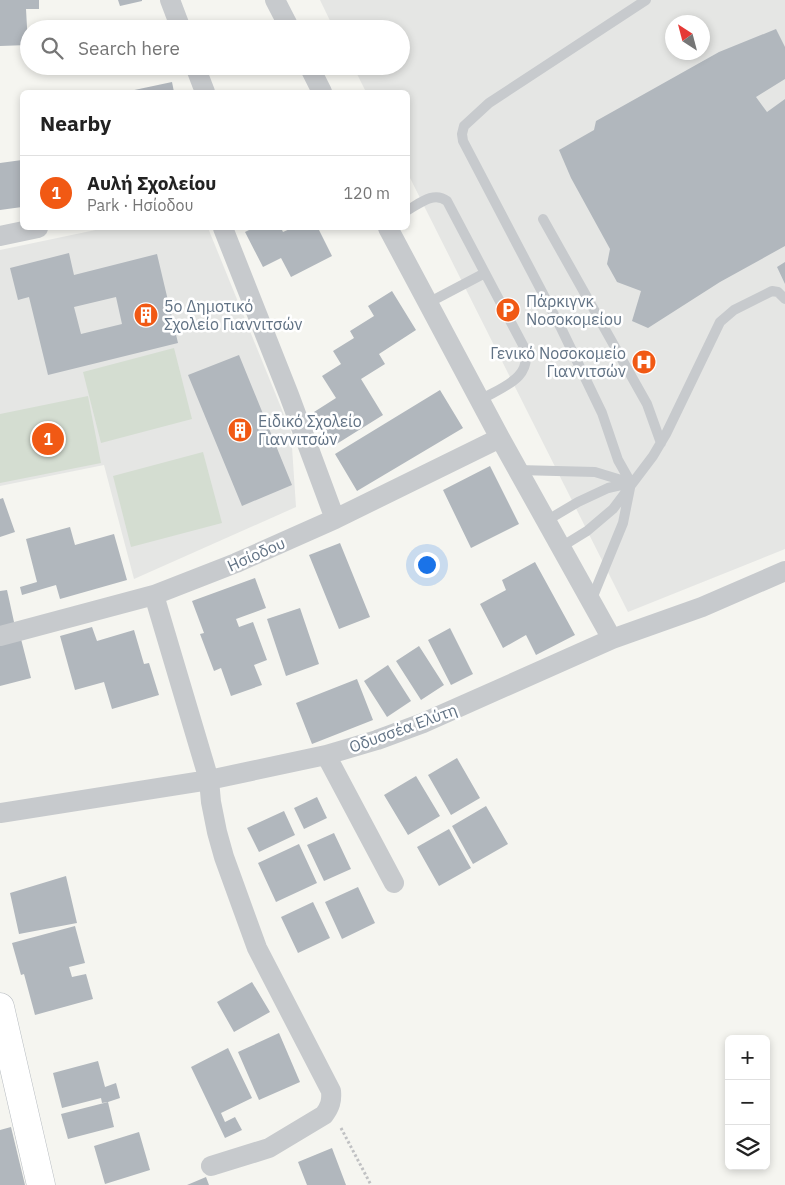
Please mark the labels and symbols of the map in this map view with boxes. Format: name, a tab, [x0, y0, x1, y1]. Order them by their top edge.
north arrow	[665, 15, 710, 60]
place label: Πάρκιγνκ Νοσοκομείου	[526, 291, 622, 329]
place label: 5ο Δημοτικό Σχολείο Γιαννιτσών	[164, 296, 302, 334]
parking icon: Πάρκιγνκ Νοσοκομείου	[495, 297, 521, 323]
building icon: 5ο Δημοτικό Σχολείο Γιαννιτσών	[133, 302, 159, 328]
place label: Γενικό Νοσοκομείο Γιαννιτσών	[490, 343, 626, 381]
hospital icon: Γενικό Νοσοκομείο Γιαννιτσών	[631, 349, 657, 375]
place label: Ειδικό Σχολείο Γιαννιτσών	[258, 411, 362, 449]
building icon: Ειδικό Σχολείο Γιαννιτσών	[227, 417, 253, 443]
pin: 1	[32, 420, 64, 458]
street label: Ησίοδου	[224, 532, 288, 576]
your location	[414, 552, 440, 578]
street label: Οδυσσέα Ελύτη	[346, 699, 460, 757]

